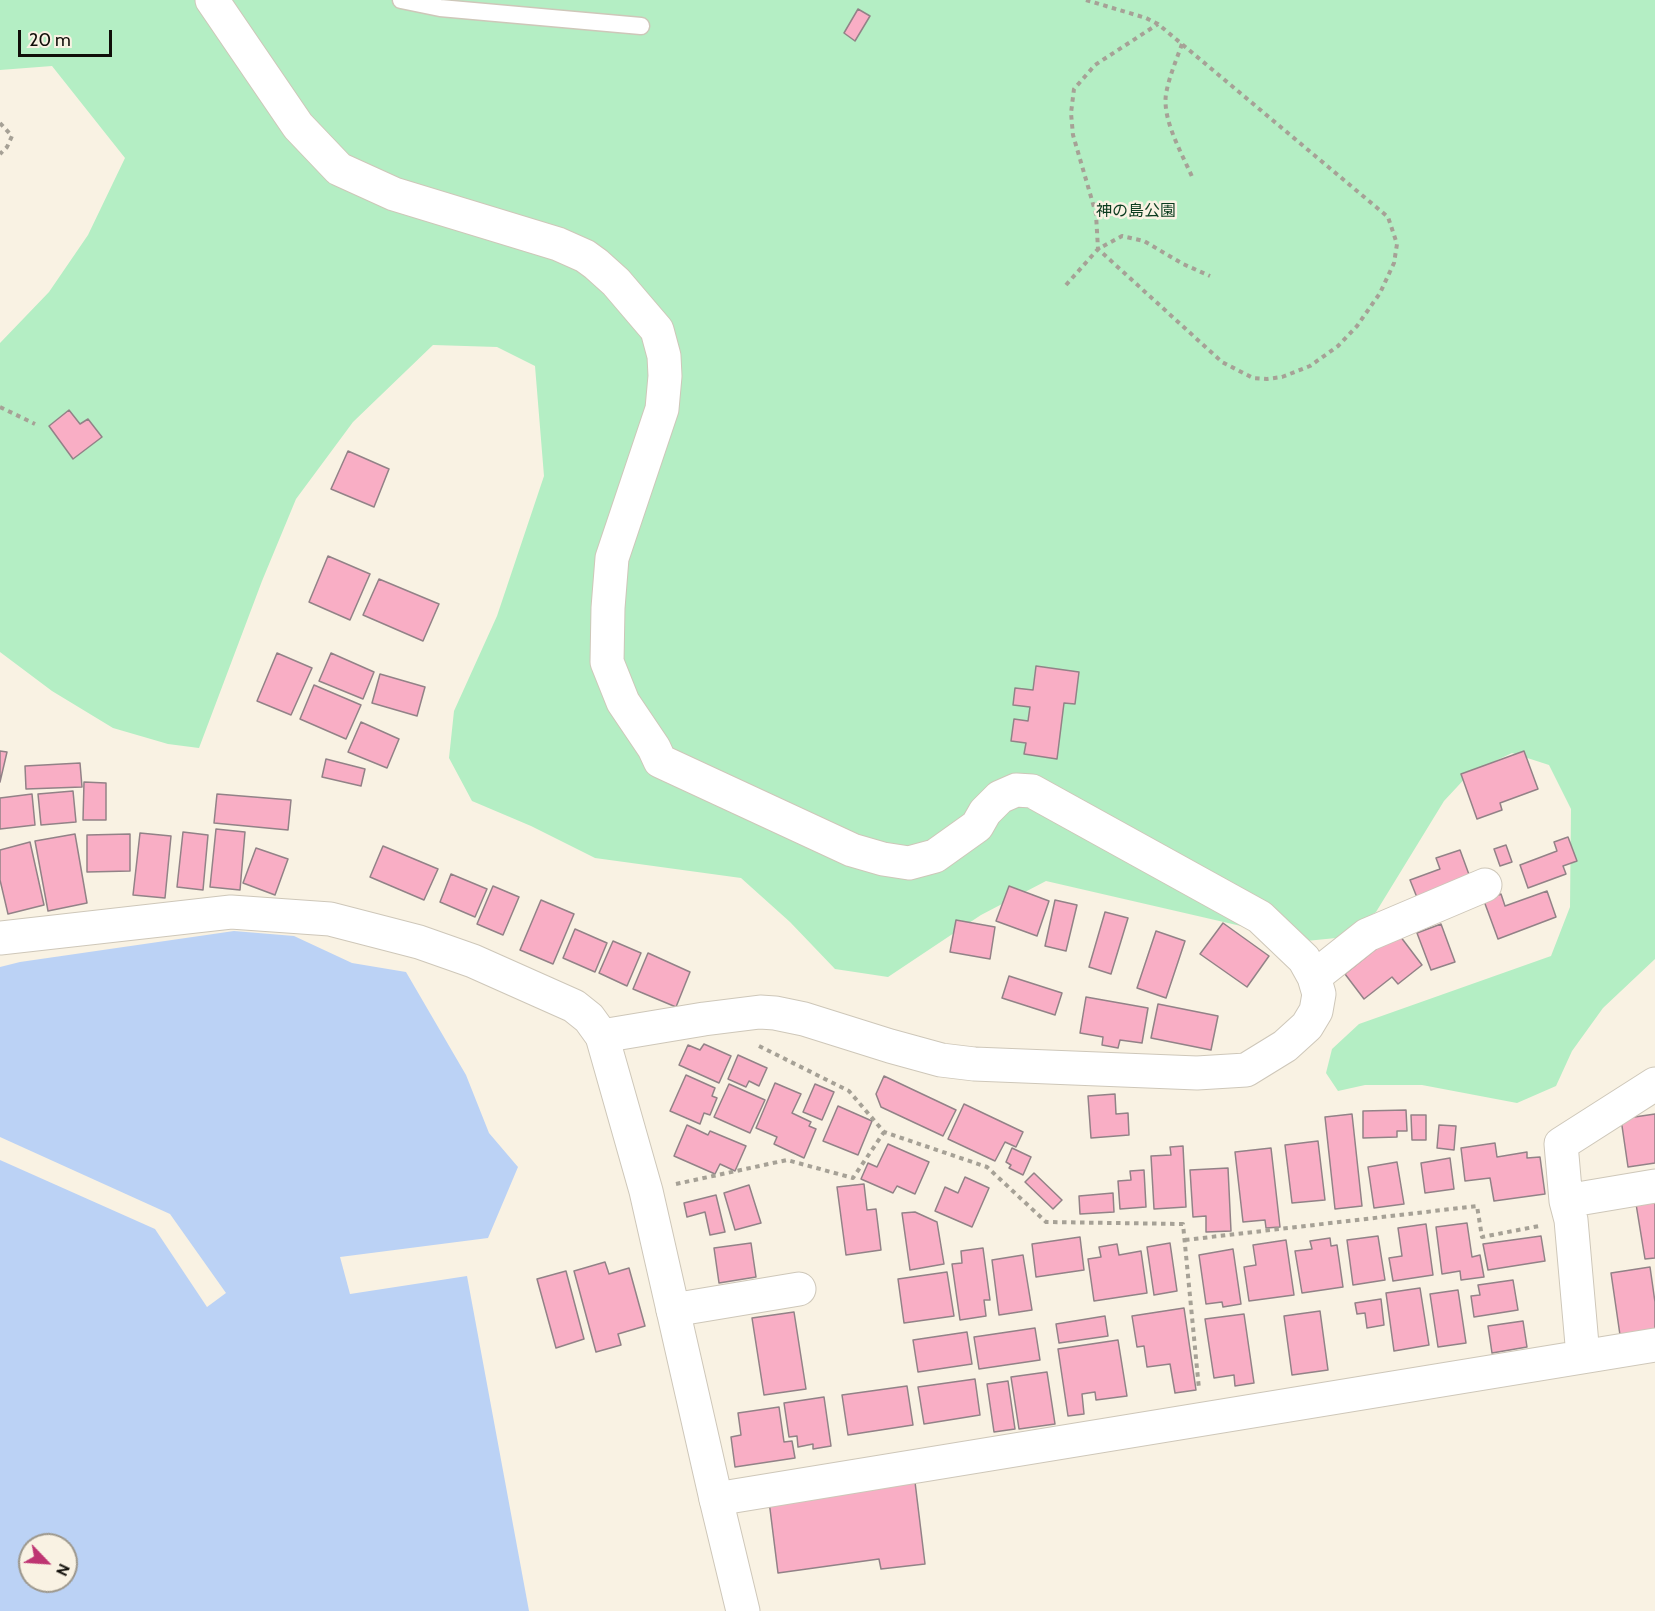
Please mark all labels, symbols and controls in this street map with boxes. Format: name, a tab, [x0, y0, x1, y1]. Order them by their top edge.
scale bar	[21, 18, 116, 56]
text: 20 m	[29, 29, 71, 51]
park label: 神の島公園	[1096, 201, 1176, 221]
north arrow	[18, 1533, 78, 1593]
text: N	[52, 1561, 74, 1579]

